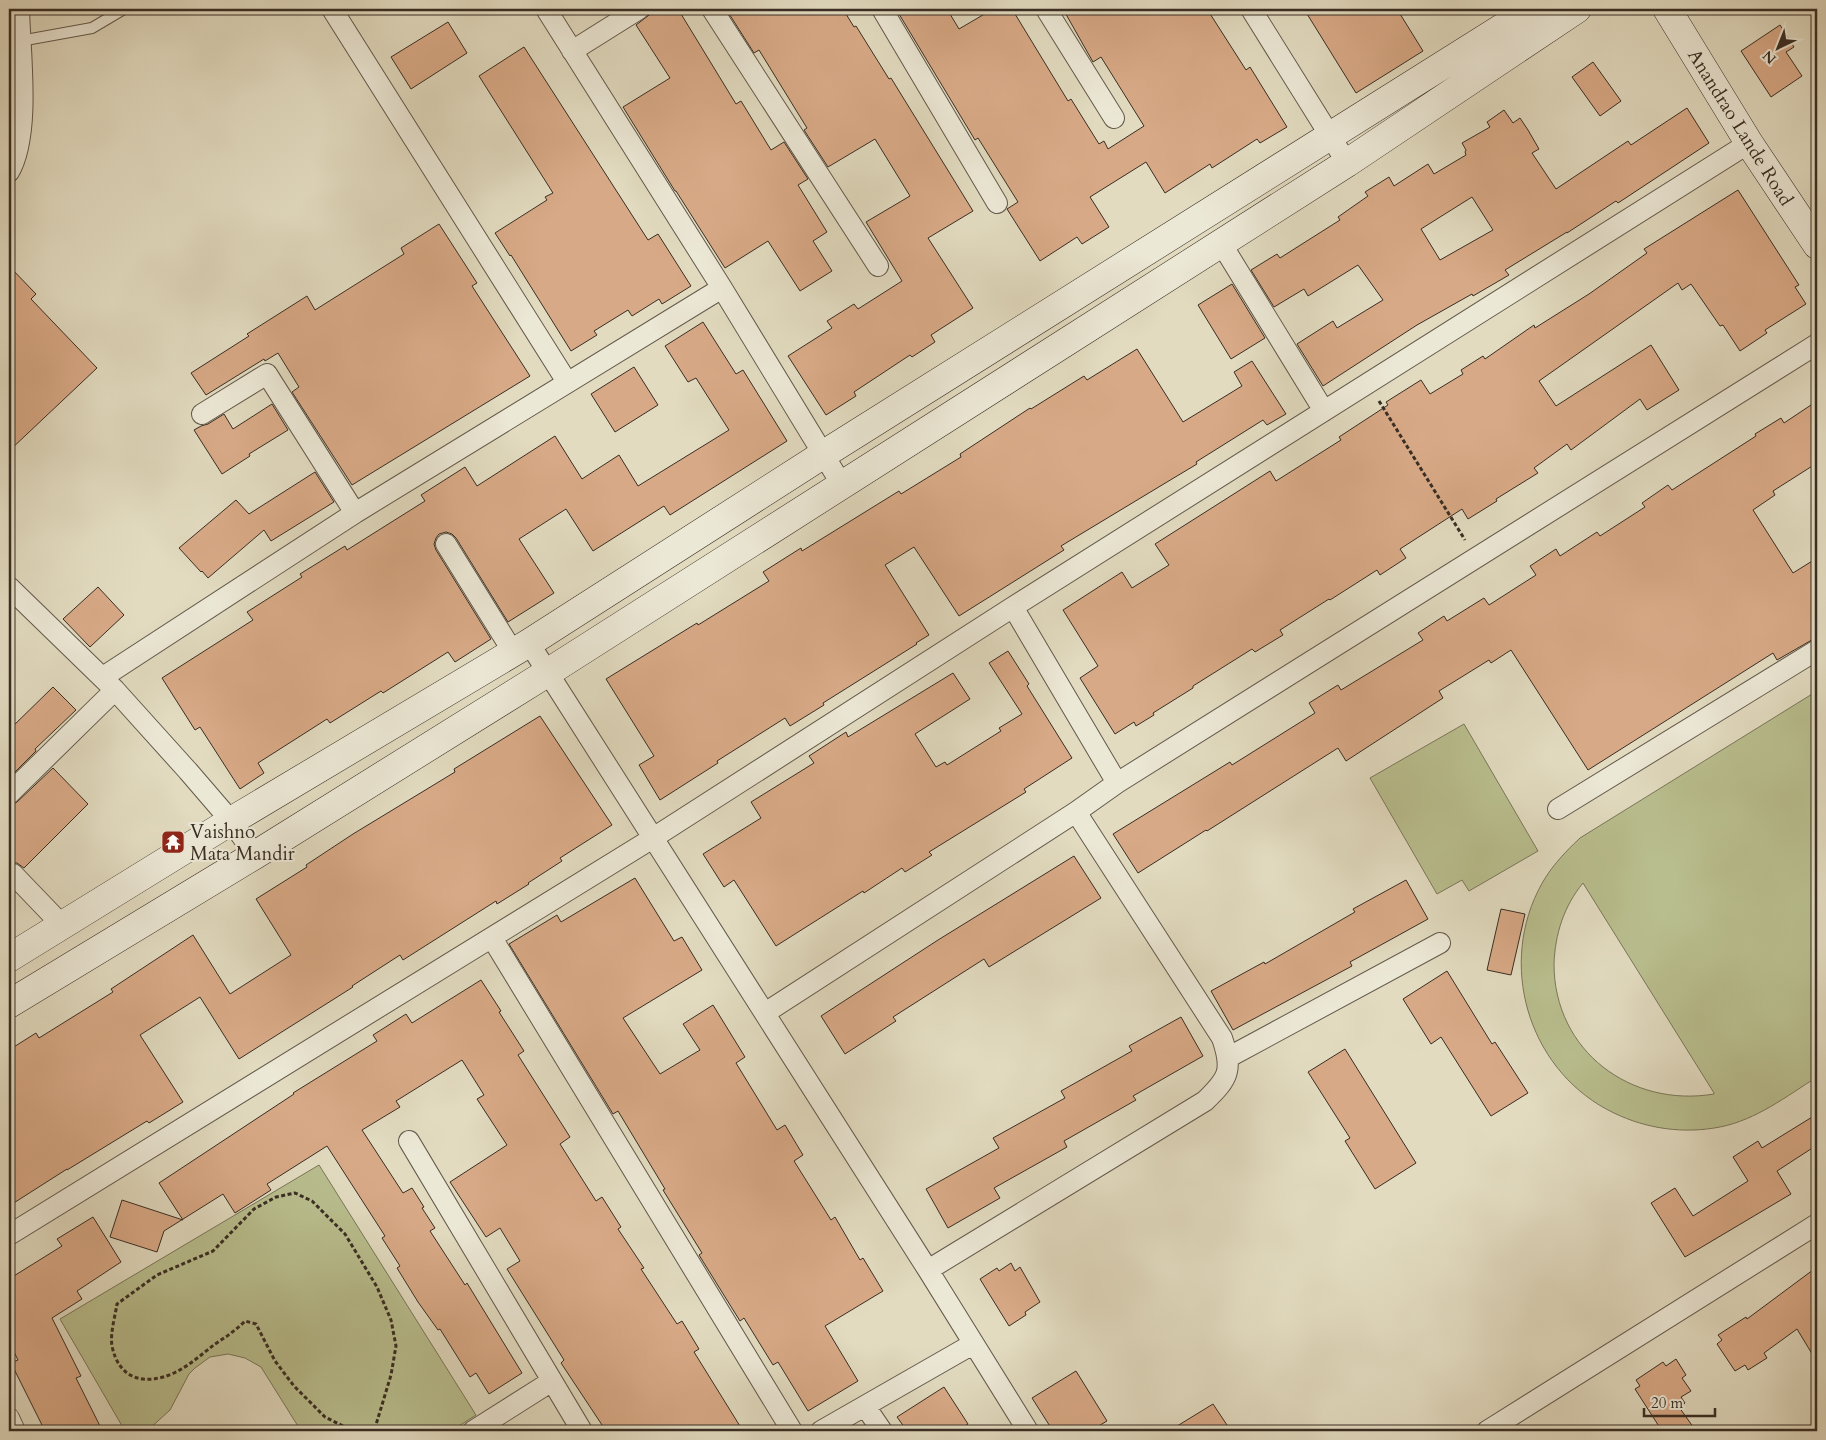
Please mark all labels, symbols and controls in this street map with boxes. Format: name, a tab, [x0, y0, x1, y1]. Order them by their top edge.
north arrow	[1754, 22, 1804, 72]
street label: Anandrao Lande Road	[1681, 44, 1799, 211]
text: N	[1759, 46, 1780, 68]
place label: Vaishno Mata Mandir	[190, 819, 295, 867]
temple icon: Vaishno Mata Mandir	[160, 829, 186, 855]
scale bar	[1644, 1385, 1715, 1417]
text: 20 m	[1651, 1393, 1683, 1413]

